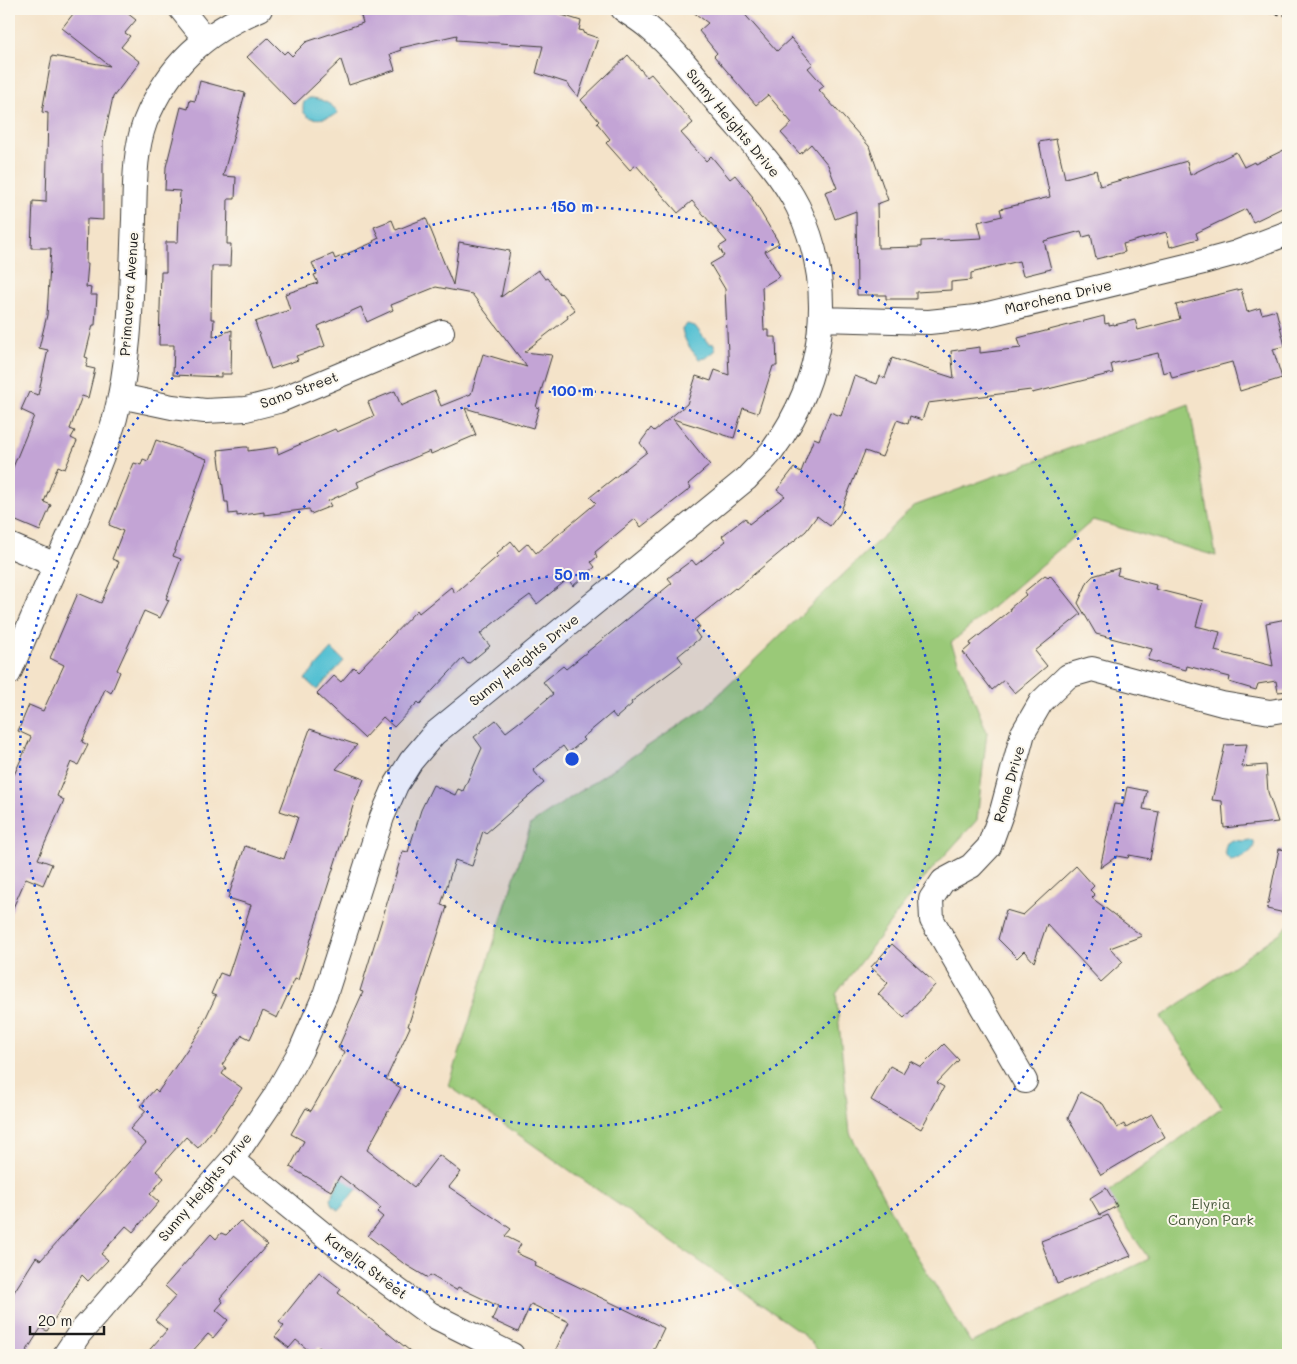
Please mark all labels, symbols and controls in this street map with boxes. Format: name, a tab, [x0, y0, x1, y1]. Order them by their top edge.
street label: Sunny Heights Drive	[682, 64, 784, 181]
text: 150 m	[551, 196, 593, 216]
street label: Primavera Avenue	[115, 231, 142, 357]
street label: Marchena Drive	[1002, 275, 1113, 318]
street label: Sano Street	[257, 367, 340, 412]
text: 100 m	[550, 380, 594, 400]
text: 50 m	[554, 564, 590, 584]
street label: Sunny Heights Drive	[465, 609, 583, 710]
street label: Rome Drive	[989, 743, 1028, 824]
centre of rings	[563, 750, 581, 768]
street label: Sunny Heights Drive	[154, 1128, 256, 1245]
park label: Elyria Canyon Park	[1168, 1194, 1254, 1229]
street label: Karelia Street	[321, 1228, 411, 1303]
scale bar	[30, 1304, 104, 1336]
text: 20 m	[38, 1310, 72, 1330]

